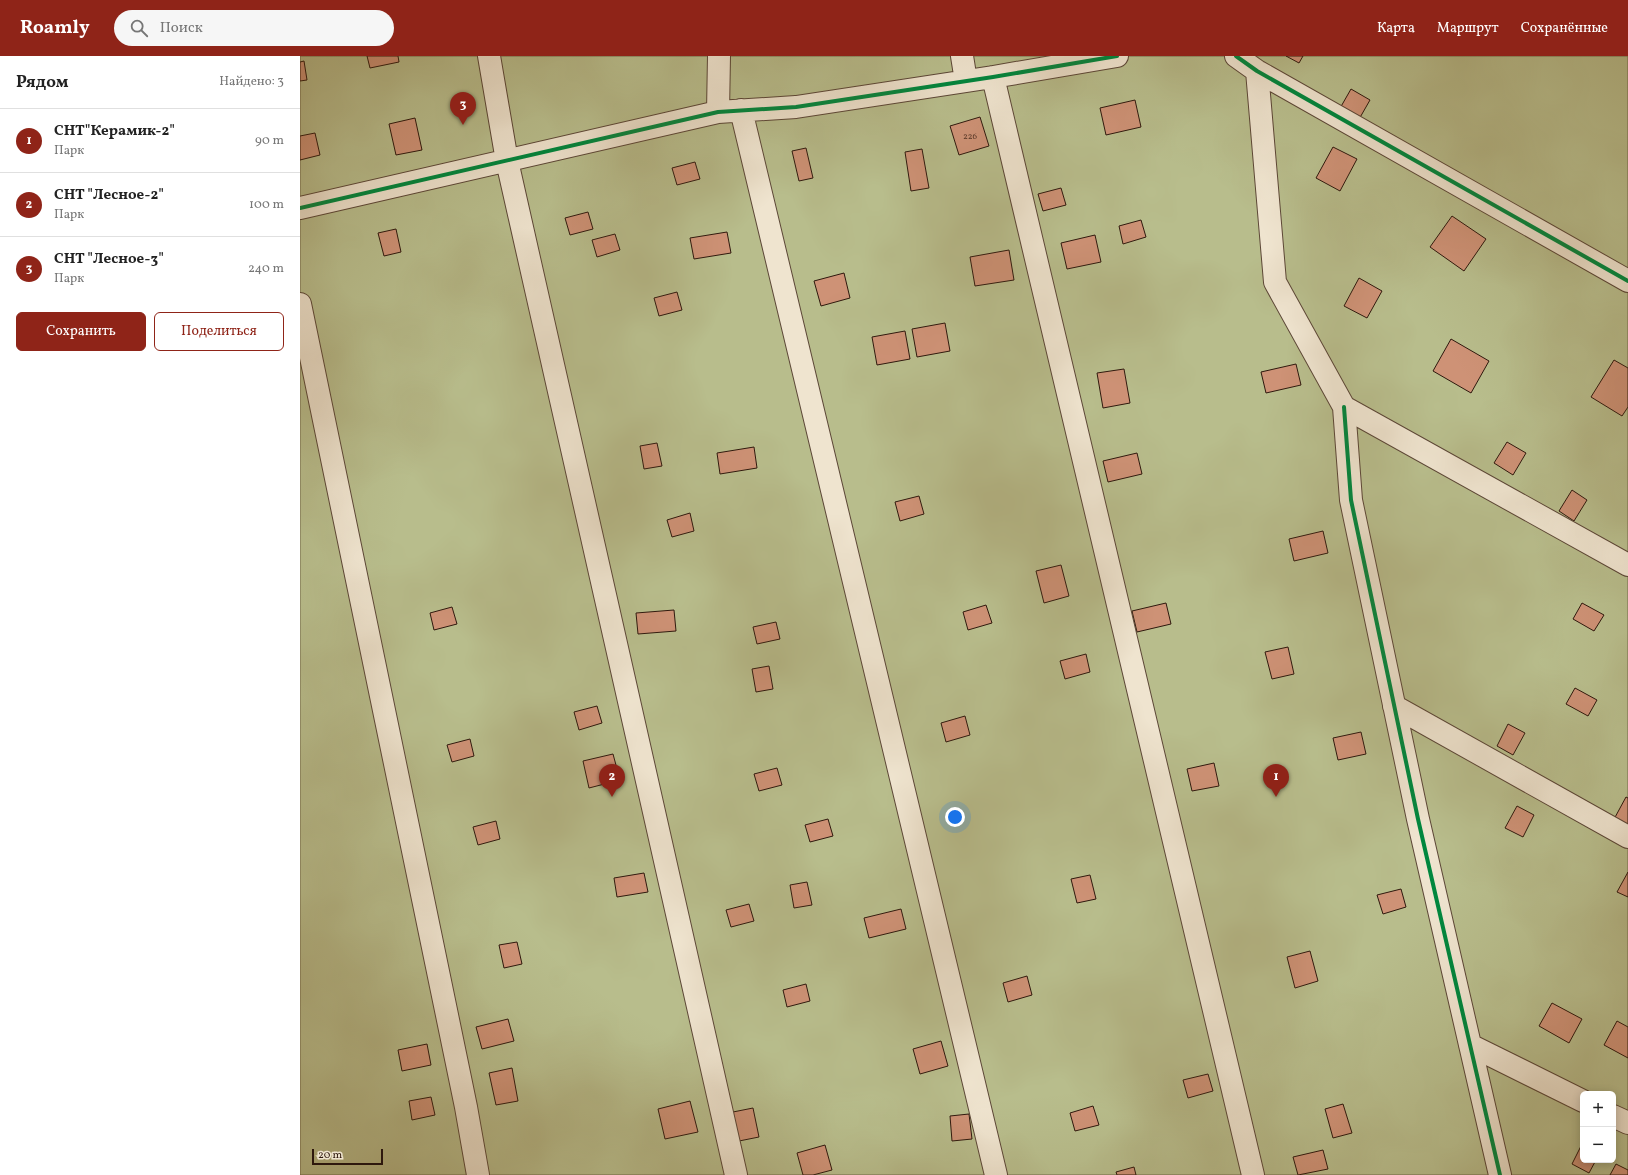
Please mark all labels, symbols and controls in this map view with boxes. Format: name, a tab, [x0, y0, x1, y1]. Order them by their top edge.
search box	[114, 10, 394, 46]
text: Roamly	[20, 15, 90, 41]
icon: search	[128, 17, 150, 39]
text: Поиск	[160, 18, 203, 39]
text: Карта	[1377, 19, 1415, 38]
text: Маршрут	[1437, 19, 1499, 38]
text: Сохранённые	[1521, 19, 1608, 38]
text: Рядом	[16, 71, 69, 94]
text: Найдено: 3	[219, 73, 284, 91]
pin: 3	[450, 92, 476, 125]
text: СНТ"Керамик-2"	[54, 121, 175, 142]
house number: 226	[963, 130, 978, 143]
text: 1	[26, 132, 32, 150]
text: 90 m	[255, 132, 284, 150]
text: Парк	[54, 142, 84, 160]
text: СНТ "Лесное-2"	[54, 185, 164, 206]
text: 2	[26, 196, 32, 214]
text: 100 m	[249, 196, 284, 214]
text: Парк	[54, 206, 84, 224]
text: СНТ "Лесное-3"	[54, 249, 164, 270]
text: 3	[26, 260, 32, 278]
text: 240 m	[248, 260, 284, 278]
text: Парк	[54, 270, 84, 288]
button: Сохранить	[16, 312, 146, 351]
button: Поделиться	[154, 312, 284, 351]
pin: 2	[599, 764, 625, 797]
pin: 1	[1263, 764, 1289, 797]
your location	[945, 807, 965, 827]
map controls	[1580, 1091, 1616, 1163]
button: +	[1580, 1091, 1616, 1127]
button: −	[1580, 1127, 1616, 1163]
scale bar	[312, 1147, 383, 1166]
text: 20 m	[318, 1148, 342, 1163]

